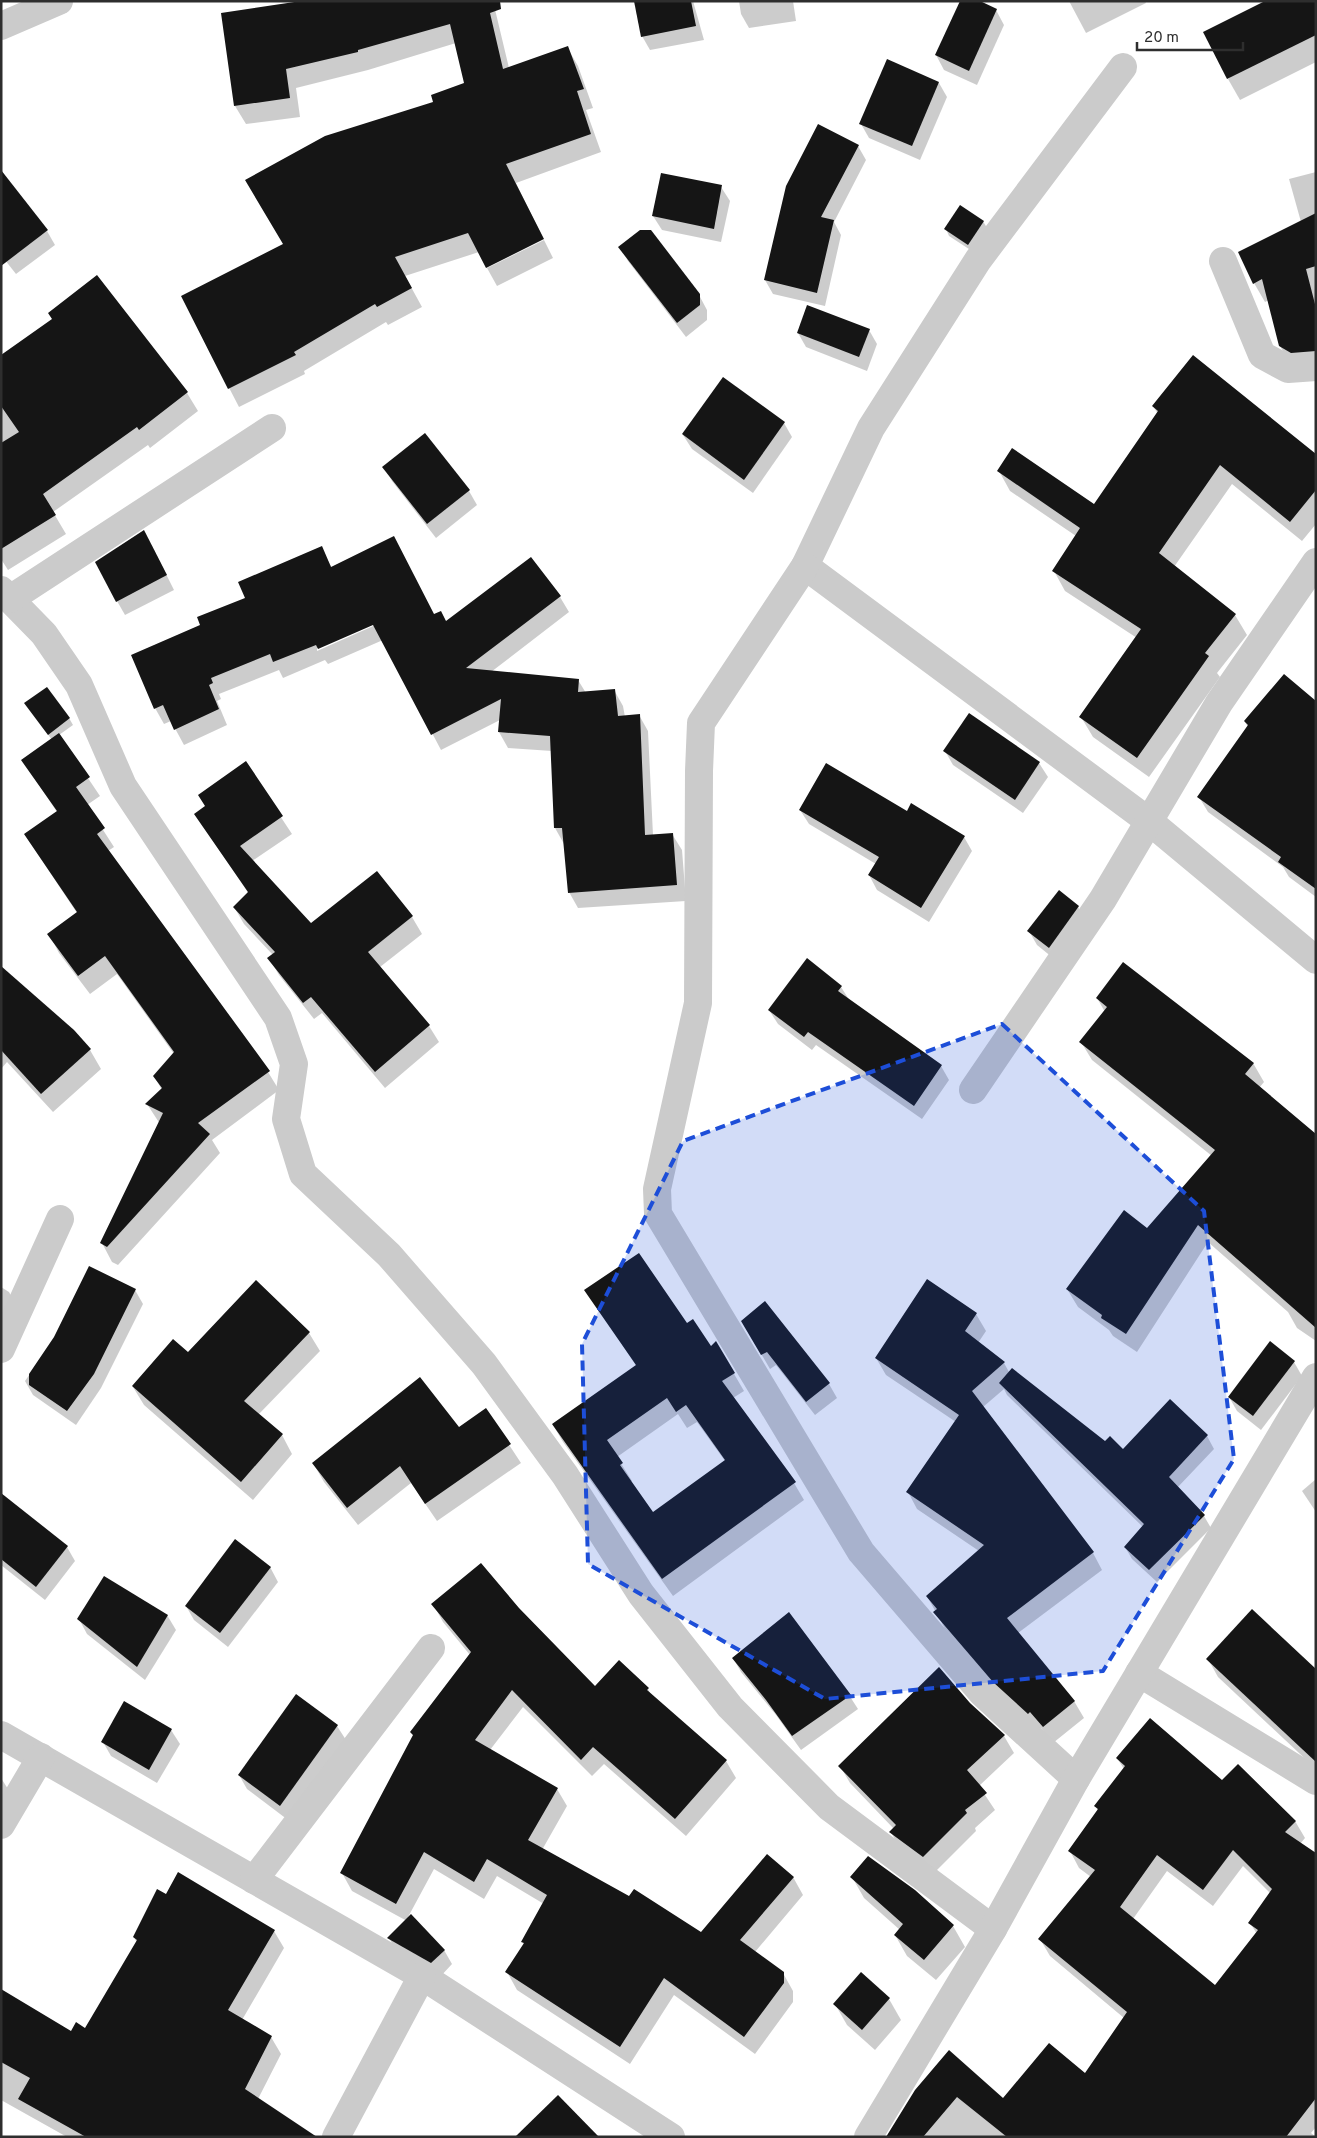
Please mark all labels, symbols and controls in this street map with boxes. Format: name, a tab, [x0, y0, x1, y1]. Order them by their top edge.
scale bar	[1137, 20, 1243, 52]
text: 20 m	[1144, 29, 1179, 48]

